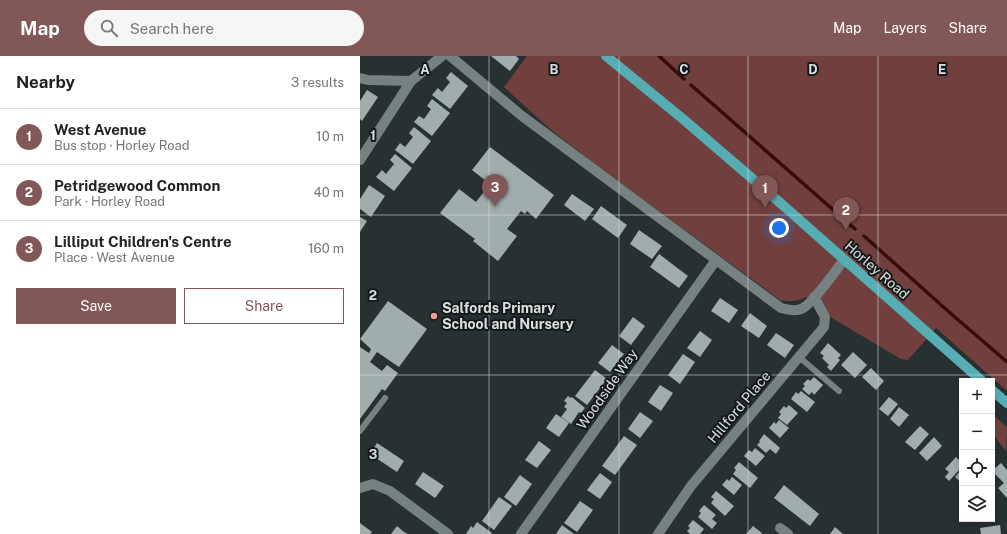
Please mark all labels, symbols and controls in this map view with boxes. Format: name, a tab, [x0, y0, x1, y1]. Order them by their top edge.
search box	[84, 10, 364, 46]
text: Map	[20, 17, 60, 39]
icon: search	[98, 17, 120, 39]
text: Search here	[130, 20, 214, 37]
text: Map	[833, 20, 861, 36]
text: Layers	[883, 20, 927, 36]
text: Share	[949, 20, 987, 36]
text: A	[420, 62, 430, 77]
text: B	[550, 62, 559, 77]
text: C	[679, 62, 689, 77]
text: D	[808, 62, 818, 77]
text: E	[938, 62, 946, 77]
text: Nearby	[16, 72, 75, 92]
text: 3 results	[291, 75, 344, 90]
text: West Avenue	[54, 121, 146, 138]
text: 1	[370, 128, 376, 143]
text: 1	[26, 129, 32, 144]
text: 10 m	[316, 129, 344, 144]
text: Bus stop · Horley Road	[54, 138, 190, 153]
pin: 3	[482, 174, 508, 207]
pin: 1	[752, 175, 778, 208]
text: Petridgewood Common	[54, 177, 220, 194]
text: 2	[25, 185, 33, 200]
text: 40 m	[313, 185, 344, 200]
text: Park · Horley Road	[54, 194, 165, 209]
pin: 2	[833, 197, 859, 230]
your location	[769, 218, 789, 238]
text: Lilliput Children's Centre	[54, 233, 232, 250]
street label: Horley Road	[842, 238, 912, 302]
text: 3	[25, 241, 33, 256]
text: 160 m	[308, 241, 344, 256]
text: Place · West Avenue	[54, 250, 175, 265]
button: Save	[16, 288, 176, 324]
button: Share	[184, 288, 344, 324]
text: 2	[369, 288, 377, 303]
place label: Salfords Primary School and Nursery	[442, 300, 574, 332]
marker: Salfords Primary School and Nursery	[429, 311, 439, 321]
street label: Woodside Way	[573, 345, 641, 432]
street label: Hillford Place	[704, 368, 774, 446]
map controls	[959, 378, 995, 522]
button: +	[959, 378, 995, 414]
button: −	[959, 414, 995, 450]
text: 3	[369, 447, 378, 462]
button: locate	[959, 450, 995, 486]
button: layers	[959, 486, 995, 522]

